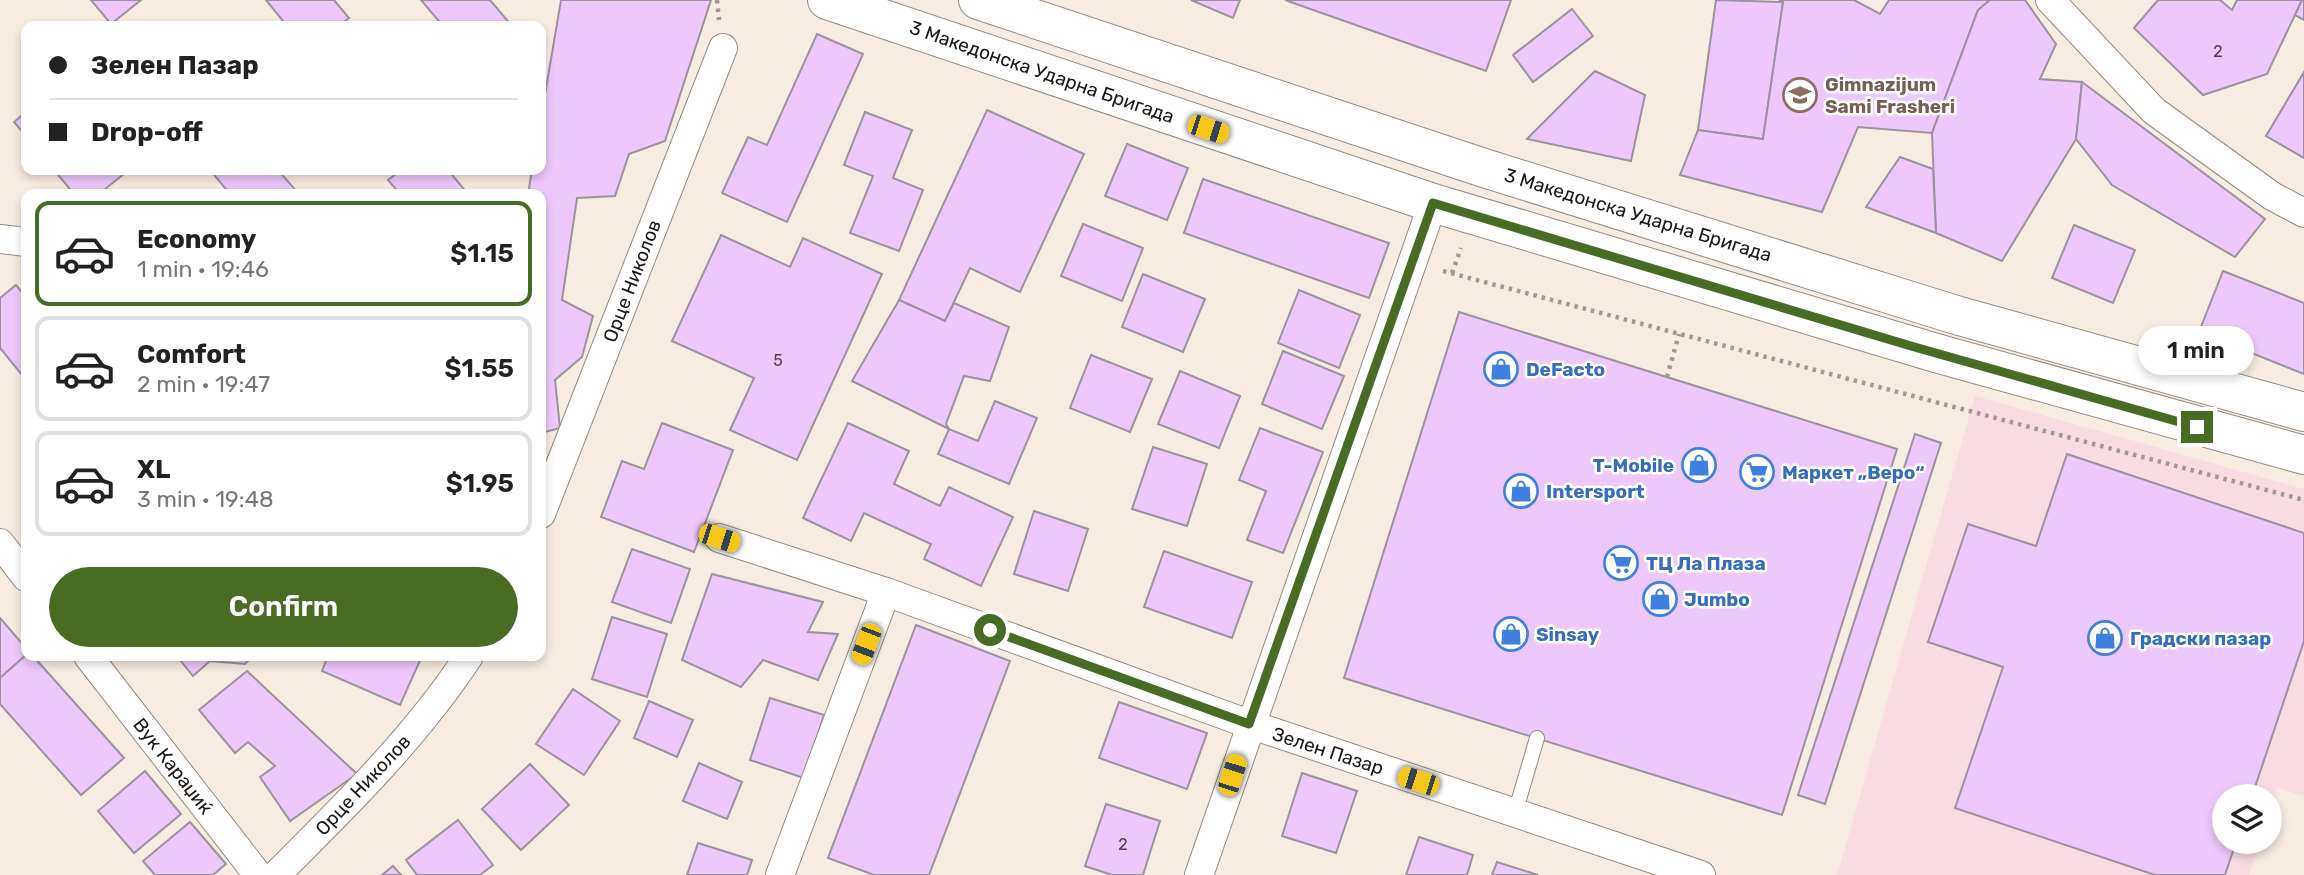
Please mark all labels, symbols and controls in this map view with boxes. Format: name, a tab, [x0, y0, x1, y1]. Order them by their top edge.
street label: 3 Македонска Ударна Бригада	[907, 16, 1177, 128]
house number: 2	[2213, 42, 2223, 61]
text: Зелен Пазар	[91, 50, 259, 81]
place label: Gimnazijum Sami Frasheri	[1825, 73, 1955, 118]
school or university icon: Gimnazijum Sami Frasheri	[1781, 76, 1819, 114]
car	[1185, 113, 1232, 145]
text: Drop-off	[91, 117, 203, 148]
street label: 3 Македонска Ударна Бригада	[1502, 163, 1774, 267]
street label: Орце Николов	[598, 216, 666, 346]
icon: car	[53, 222, 116, 285]
text: Economy	[137, 224, 256, 255]
text: $1.15	[450, 238, 514, 269]
text: 1 min · 19:46	[137, 255, 269, 283]
callout: 1 min	[2139, 326, 2255, 374]
text: 1 min	[2167, 336, 2225, 364]
icon: car	[53, 337, 116, 400]
text: Comfort	[137, 339, 246, 370]
shop icon: DeFacto	[1482, 350, 1520, 388]
house number: 5	[773, 351, 783, 370]
text: $1.55	[444, 353, 514, 384]
place label: DeFacto	[1526, 358, 1605, 381]
text: 2 min · 19:47	[137, 370, 270, 398]
route end	[2181, 411, 2213, 443]
shop icon: T-Mobile	[1680, 446, 1718, 484]
icon: car	[53, 452, 116, 515]
supermarket icon: Маркет „Веро“	[1738, 453, 1776, 491]
text: XL	[137, 454, 170, 485]
place label: T-Mobile	[1593, 454, 1674, 477]
place label: Маркет „Веро“	[1782, 461, 1924, 484]
text: $1.95	[446, 468, 514, 499]
shop icon: Intersport	[1502, 472, 1540, 510]
place label: Intersport	[1546, 480, 1645, 503]
text: 3 min · 19:48	[137, 485, 274, 513]
car	[696, 522, 743, 554]
supermarket icon: ТЦ Ла Плаза	[1602, 544, 1640, 582]
place label: ТЦ Ла Плаза	[1646, 552, 1766, 575]
button: Confirm	[49, 567, 518, 647]
shop icon: Jumbo	[1641, 580, 1679, 618]
place label: Jumbo	[1684, 588, 1750, 611]
route start	[974, 614, 1006, 646]
shop icon: Sinsay	[1492, 615, 1530, 653]
shop icon: Градски пазар	[2086, 619, 2124, 657]
car	[849, 621, 884, 667]
place label: Sinsay	[1536, 623, 1600, 646]
place label: Градски пазар	[2130, 627, 2271, 650]
street label: Вук Караџиќ	[128, 713, 218, 819]
street label: Зелен Пазар	[1269, 722, 1387, 780]
street label: Орце Николов	[310, 730, 416, 840]
car	[1216, 752, 1249, 798]
car	[1395, 765, 1442, 797]
map controls	[2212, 784, 2282, 854]
button: layers	[2212, 784, 2282, 854]
house number: 2	[1118, 835, 1128, 854]

